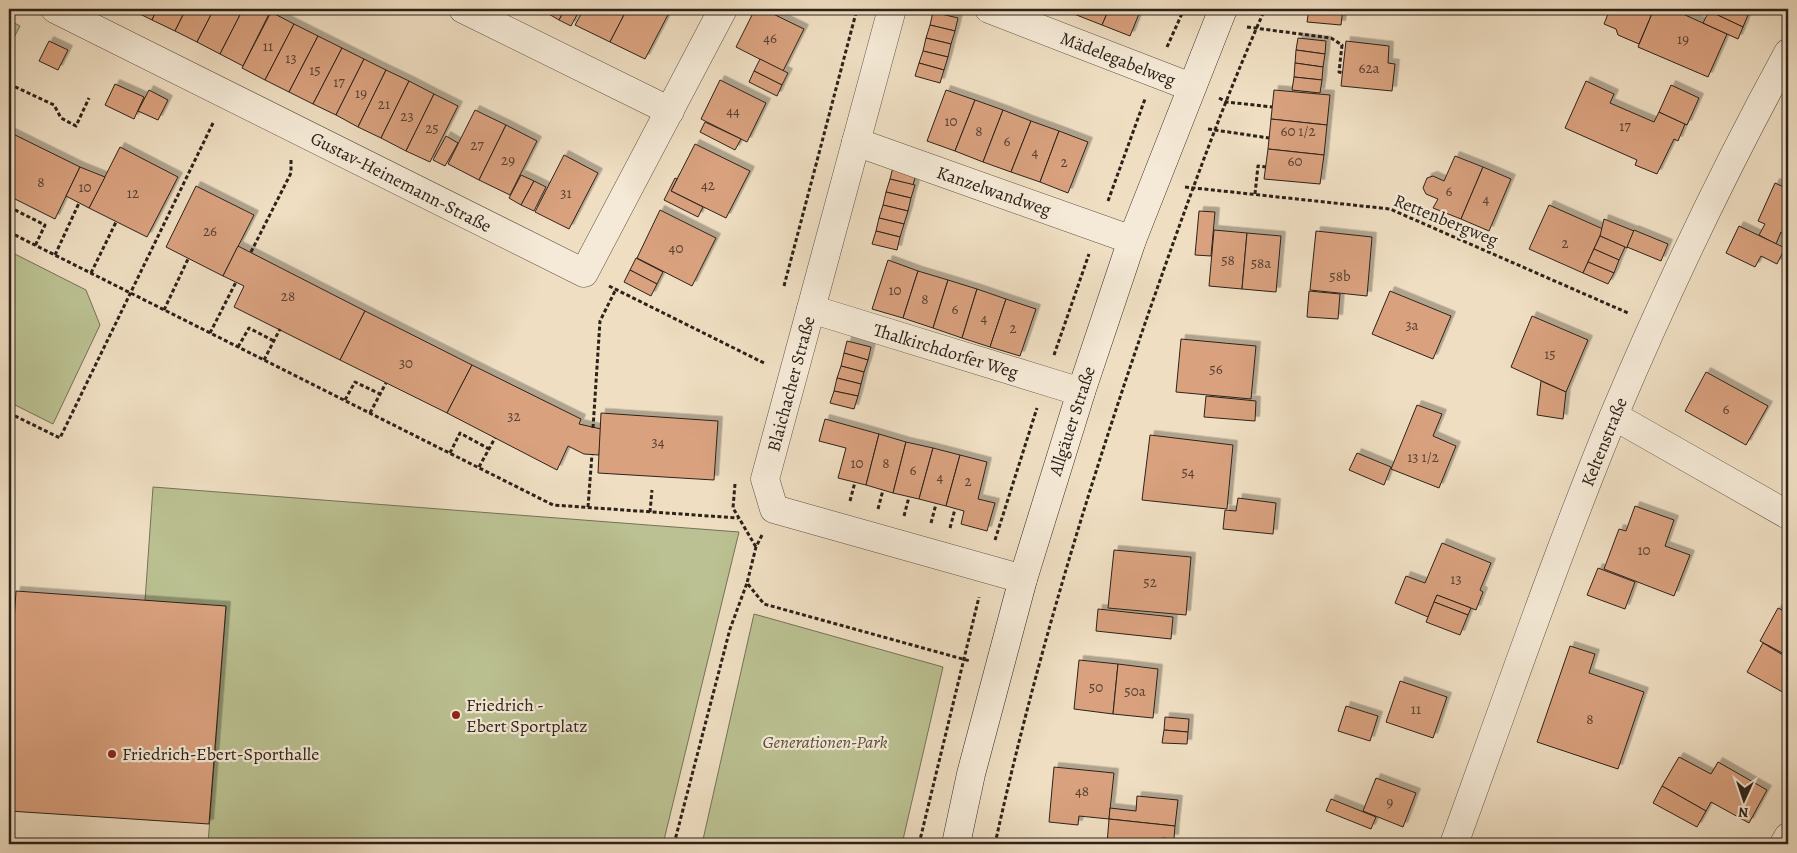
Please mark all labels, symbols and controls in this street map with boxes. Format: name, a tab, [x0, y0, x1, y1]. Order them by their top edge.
street label: Mädelegabelweg	[1057, 26, 1179, 92]
house number: 46	[763, 28, 777, 48]
house number: 19	[1677, 29, 1689, 49]
house number: 11	[263, 36, 273, 56]
house number: 13	[285, 48, 297, 68]
house number: 62a	[1358, 58, 1380, 78]
house number: 15	[309, 60, 321, 80]
house number: 17	[333, 72, 345, 92]
house number: 19	[355, 83, 367, 103]
house number: 21	[378, 94, 390, 114]
house number: 44	[726, 101, 740, 121]
house number: 23	[400, 106, 414, 126]
house number: 10	[944, 111, 958, 131]
house number: 17	[1619, 116, 1631, 136]
house number: 25	[425, 118, 439, 138]
house number: 8	[975, 121, 983, 141]
house number: 60 1/2	[1280, 121, 1316, 141]
street label: Gustav-Heinemann-Straße	[307, 126, 495, 238]
house number: 6	[1004, 131, 1011, 151]
house number: 27	[470, 135, 484, 155]
house number: 4	[1032, 142, 1039, 162]
house number: 29	[501, 150, 515, 170]
house number: 60	[1288, 151, 1302, 171]
house number: 2	[1060, 152, 1068, 172]
street label: Kanzelwandweg	[933, 160, 1055, 222]
house number: 8	[37, 172, 45, 192]
house number: 42	[701, 175, 715, 195]
house number: 10	[78, 177, 92, 197]
house number: 6	[1446, 181, 1453, 201]
house number: 12	[127, 183, 139, 203]
house number: 31	[560, 183, 572, 203]
street label: Rettenbergweg	[1390, 188, 1502, 252]
house number: 4	[1483, 189, 1490, 209]
house number: 26	[203, 221, 217, 241]
house number: 2	[1561, 233, 1569, 253]
house number: 40	[669, 238, 683, 258]
house number: 58	[1221, 250, 1235, 270]
house number: 58a	[1251, 253, 1271, 273]
house number: 58b	[1329, 266, 1351, 286]
house number: 10	[888, 280, 902, 300]
house number: 28	[281, 286, 295, 306]
house number: 8	[921, 289, 929, 309]
house number: 6	[952, 299, 959, 319]
house number: 4	[981, 308, 988, 328]
street label: Blaichacher Straße	[761, 314, 821, 454]
house number: 3a	[1405, 315, 1419, 335]
street label: Thalkirchdorfer Weg	[870, 318, 1022, 384]
house number: 2	[1009, 318, 1017, 338]
house number: 15	[1544, 344, 1556, 364]
house number: 30	[399, 353, 413, 373]
house number: 56	[1209, 359, 1223, 379]
street label: Allgäuer Straße	[1043, 363, 1101, 480]
street label: Keltenstraße	[1575, 394, 1633, 490]
house number: 6	[1723, 399, 1730, 419]
house number: 32	[507, 406, 521, 426]
house number: 34	[651, 432, 665, 452]
house number: 13 1/2	[1407, 447, 1439, 467]
house number: 10	[850, 453, 864, 473]
house number: 8	[882, 453, 890, 473]
house number: 6	[910, 460, 917, 480]
house number: 54	[1181, 462, 1195, 482]
house number: 4	[937, 467, 944, 487]
house number: 2	[964, 471, 972, 491]
house number: 10	[1637, 540, 1651, 560]
house number: 13	[1450, 569, 1462, 589]
house number: 52	[1143, 572, 1157, 592]
house number: 50	[1089, 677, 1103, 697]
house number: 50a	[1124, 681, 1146, 701]
place label: Friedrich - Ebert Sportplatz	[466, 693, 588, 738]
house number: 11	[1411, 699, 1421, 719]
marker: Friedrich - Ebert Sportplatz	[450, 709, 462, 721]
house number: 8	[1586, 709, 1594, 729]
park label: Generationen-Park	[762, 730, 888, 754]
place label: Friedrich-Ebert-Sporthalle	[122, 742, 319, 766]
marker: Friedrich-Ebert-Sporthalle	[106, 748, 118, 760]
north arrow	[1720, 776, 1770, 826]
house number: 48	[1075, 781, 1089, 801]
house number: 9	[1387, 792, 1394, 812]
text: N	[1738, 803, 1749, 822]

